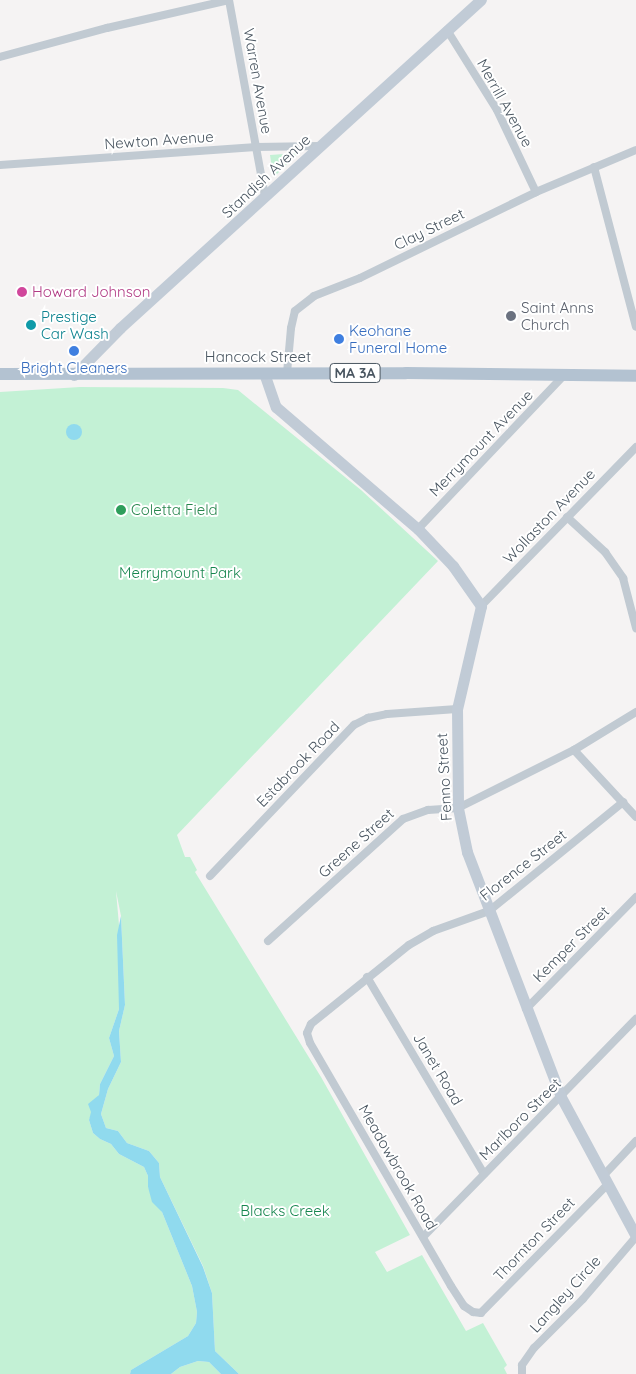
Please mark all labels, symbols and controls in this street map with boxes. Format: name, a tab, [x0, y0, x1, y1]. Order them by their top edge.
street label: Warren Avenue	[240, 27, 276, 135]
street label: Merrill Avenue	[473, 56, 537, 150]
street label: Newton Avenue	[104, 127, 214, 153]
street label: Standish Avenue	[218, 130, 314, 222]
street label: Clay Street	[391, 204, 467, 254]
place label: Howard Johnson	[32, 283, 151, 301]
marker: Howard Johnson	[16, 286, 28, 298]
place label: Saint Anns Church	[521, 298, 594, 333]
place label: Prestige Car Wash	[41, 307, 109, 342]
marker: Saint Anns Church	[505, 310, 517, 322]
marker: Prestige Car Wash	[25, 319, 37, 331]
place label: Keohane Funeral Home	[349, 321, 447, 356]
marker: Keohane Funeral Home	[333, 333, 345, 345]
marker: Bright Cleaners	[68, 345, 80, 357]
street label: Hancock Street	[205, 348, 311, 366]
place label: Bright Cleaners	[21, 359, 127, 377]
road number: MA 3A	[329, 362, 381, 384]
street label: Merrymount Avenue	[425, 386, 537, 500]
street label: Wollaston Avenue	[499, 465, 599, 567]
place label: Coletta Field	[131, 501, 218, 519]
marker: Coletta Field	[115, 504, 127, 516]
park label: Merrymount Park	[119, 564, 241, 582]
street label: Estabrook Road	[253, 718, 343, 810]
street label: Fenno Street	[433, 732, 455, 822]
street label: Greene Street	[315, 805, 397, 881]
street label: Florence Street	[476, 826, 570, 904]
street label: Kemper Street	[529, 902, 613, 986]
street label: Janet Road	[409, 1030, 467, 1108]
street label: Marlboro Street	[475, 1074, 565, 1164]
street label: Meadowbrook Road	[355, 1101, 441, 1233]
street label: Thornton Street	[490, 1194, 578, 1284]
park label: Blacks Creek	[240, 1202, 330, 1220]
street label: Langley Circle	[526, 1252, 604, 1336]

